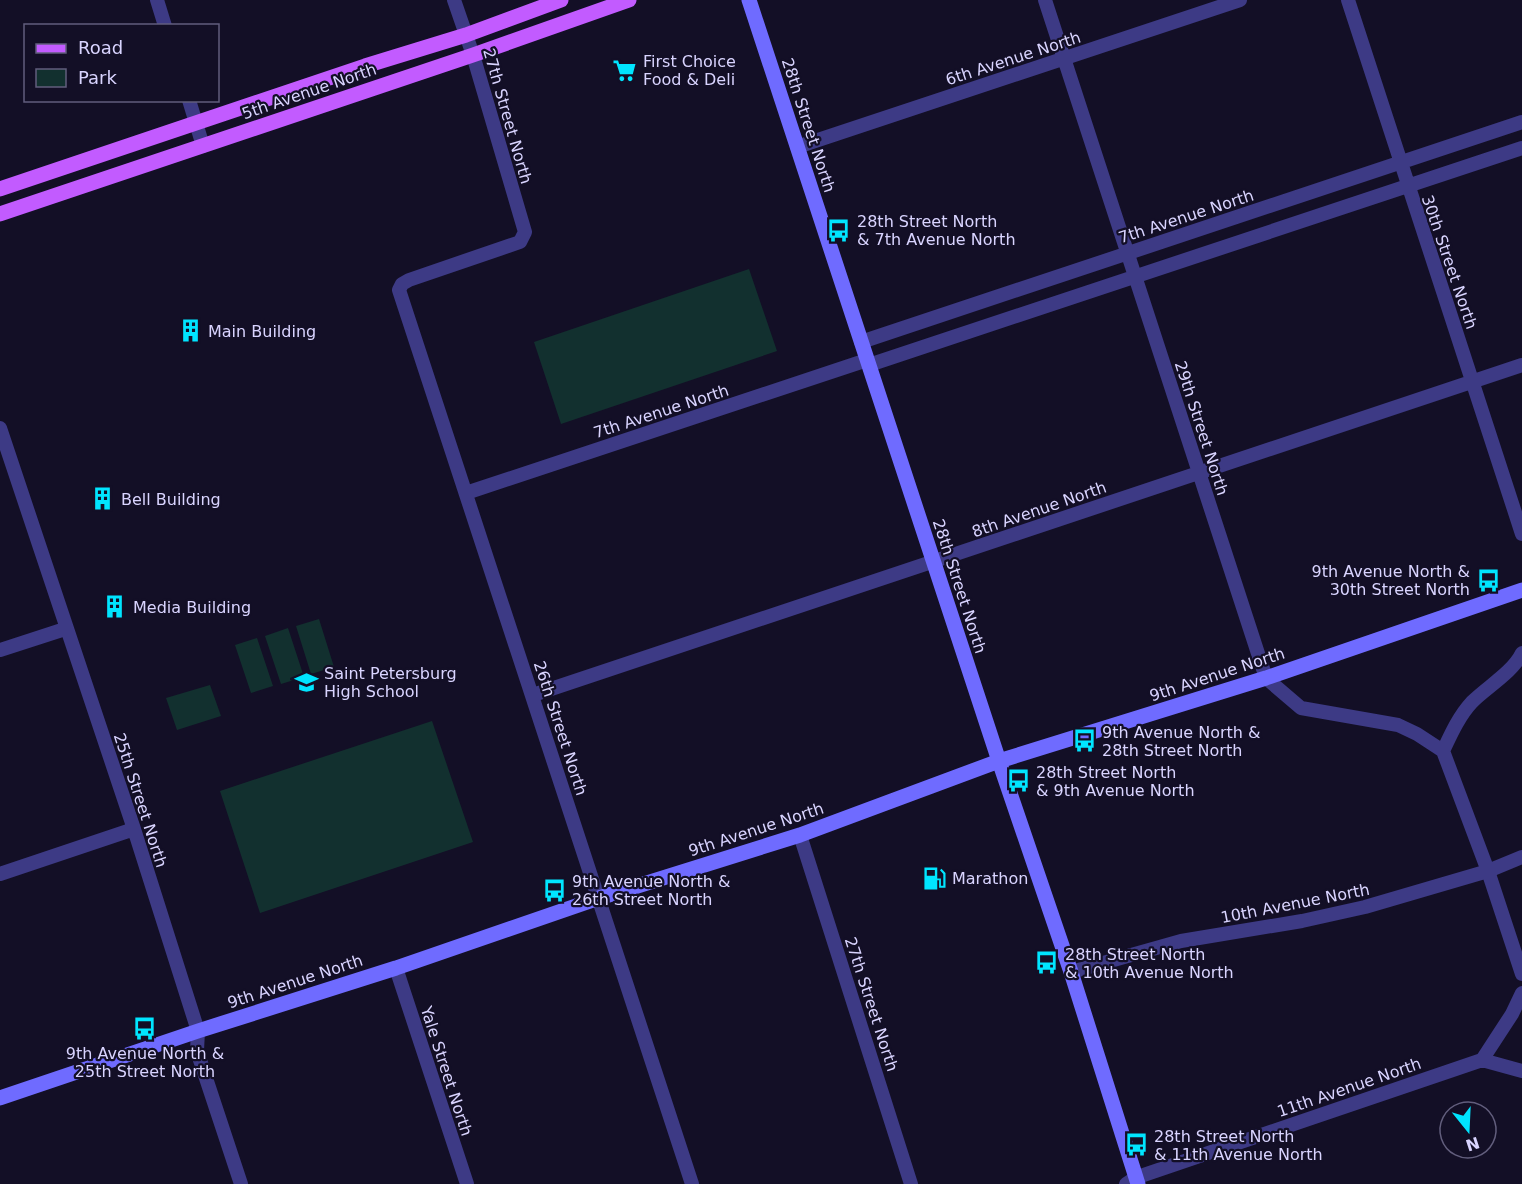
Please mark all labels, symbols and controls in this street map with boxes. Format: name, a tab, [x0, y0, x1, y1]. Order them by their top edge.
legend	[24, 24, 219, 102]
street label: 6th Avenue North	[943, 28, 1083, 89]
text: Road	[78, 37, 123, 58]
street label: 27th Street North	[479, 46, 536, 186]
place label: First Choice Food & Deli	[643, 52, 736, 89]
street label: 28th Street North	[778, 55, 839, 195]
supermarket icon: First Choice Food & Deli	[612, 57, 638, 83]
street label: 5th Avenue North	[239, 60, 379, 123]
text: Park	[78, 67, 117, 88]
street label: 7th Avenue North	[1116, 186, 1256, 247]
street label: 30th Street North	[1418, 193, 1481, 332]
place label: 28th Street North & 7th Avenue North	[857, 212, 1016, 249]
bus stop icon: 28th Street North & 7th Avenue North	[826, 217, 852, 243]
building icon: Main Building	[177, 318, 203, 344]
place label: Main Building	[208, 322, 316, 341]
street label: 29th Street North	[1171, 358, 1232, 498]
street label: 7th Avenue North	[591, 381, 731, 442]
street label: 8th Avenue North	[969, 478, 1109, 541]
building icon: Bell Building	[90, 486, 116, 512]
place label: Bell Building	[121, 490, 221, 509]
street label: 28th Street North	[929, 516, 990, 656]
place label: 9th Avenue North & 30th Street North	[1311, 562, 1470, 599]
bus stop icon: 9th Avenue North & 30th Street North	[1475, 567, 1501, 593]
building icon: Media Building	[102, 594, 128, 620]
place label: Media Building	[133, 598, 251, 617]
street label: 9th Avenue North	[1147, 644, 1287, 705]
street label: 26th Street North	[530, 658, 591, 798]
place label: Saint Petersburg High School	[324, 664, 457, 701]
school or university icon: Saint Petersburg High School	[293, 669, 319, 695]
place label: 9th Avenue North & 28th Street North	[1102, 723, 1261, 760]
bus stop icon: 9th Avenue North & 28th Street North	[1071, 728, 1097, 754]
street label: 25th Street North	[110, 730, 171, 870]
place label: 28th Street North & 9th Avenue North	[1036, 763, 1195, 800]
bus stop icon: 28th Street North & 9th Avenue North	[1005, 768, 1031, 794]
street label: 9th Avenue North	[686, 799, 826, 860]
fuel station icon: Marathon	[921, 865, 947, 891]
place label: Marathon	[952, 869, 1028, 888]
place label: 9th Avenue North & 26th Street North	[572, 872, 731, 909]
bus stop icon: 9th Avenue North & 26th Street North	[541, 877, 567, 903]
street label: 10th Avenue North	[1219, 880, 1371, 927]
street label: 27th Street North	[841, 934, 902, 1074]
place label: 28th Street North & 10th Avenue North	[1065, 945, 1234, 982]
bus stop icon: 28th Street North & 10th Avenue North	[1034, 950, 1060, 976]
street label: 9th Avenue North	[225, 951, 365, 1012]
street label: Yale Street North	[416, 1003, 476, 1138]
bus stop icon: 9th Avenue North & 25th Street North	[132, 1015, 158, 1041]
place label: 9th Avenue North & 25th Street North	[66, 1044, 224, 1081]
street label: 11th Avenue North	[1275, 1054, 1424, 1121]
north arrow	[1438, 1100, 1498, 1160]
place label: 28th Street North & 11th Avenue North	[1154, 1127, 1323, 1164]
bus stop icon: 28th Street North & 11th Avenue North	[1123, 1132, 1149, 1158]
text: N	[1463, 1133, 1482, 1155]

